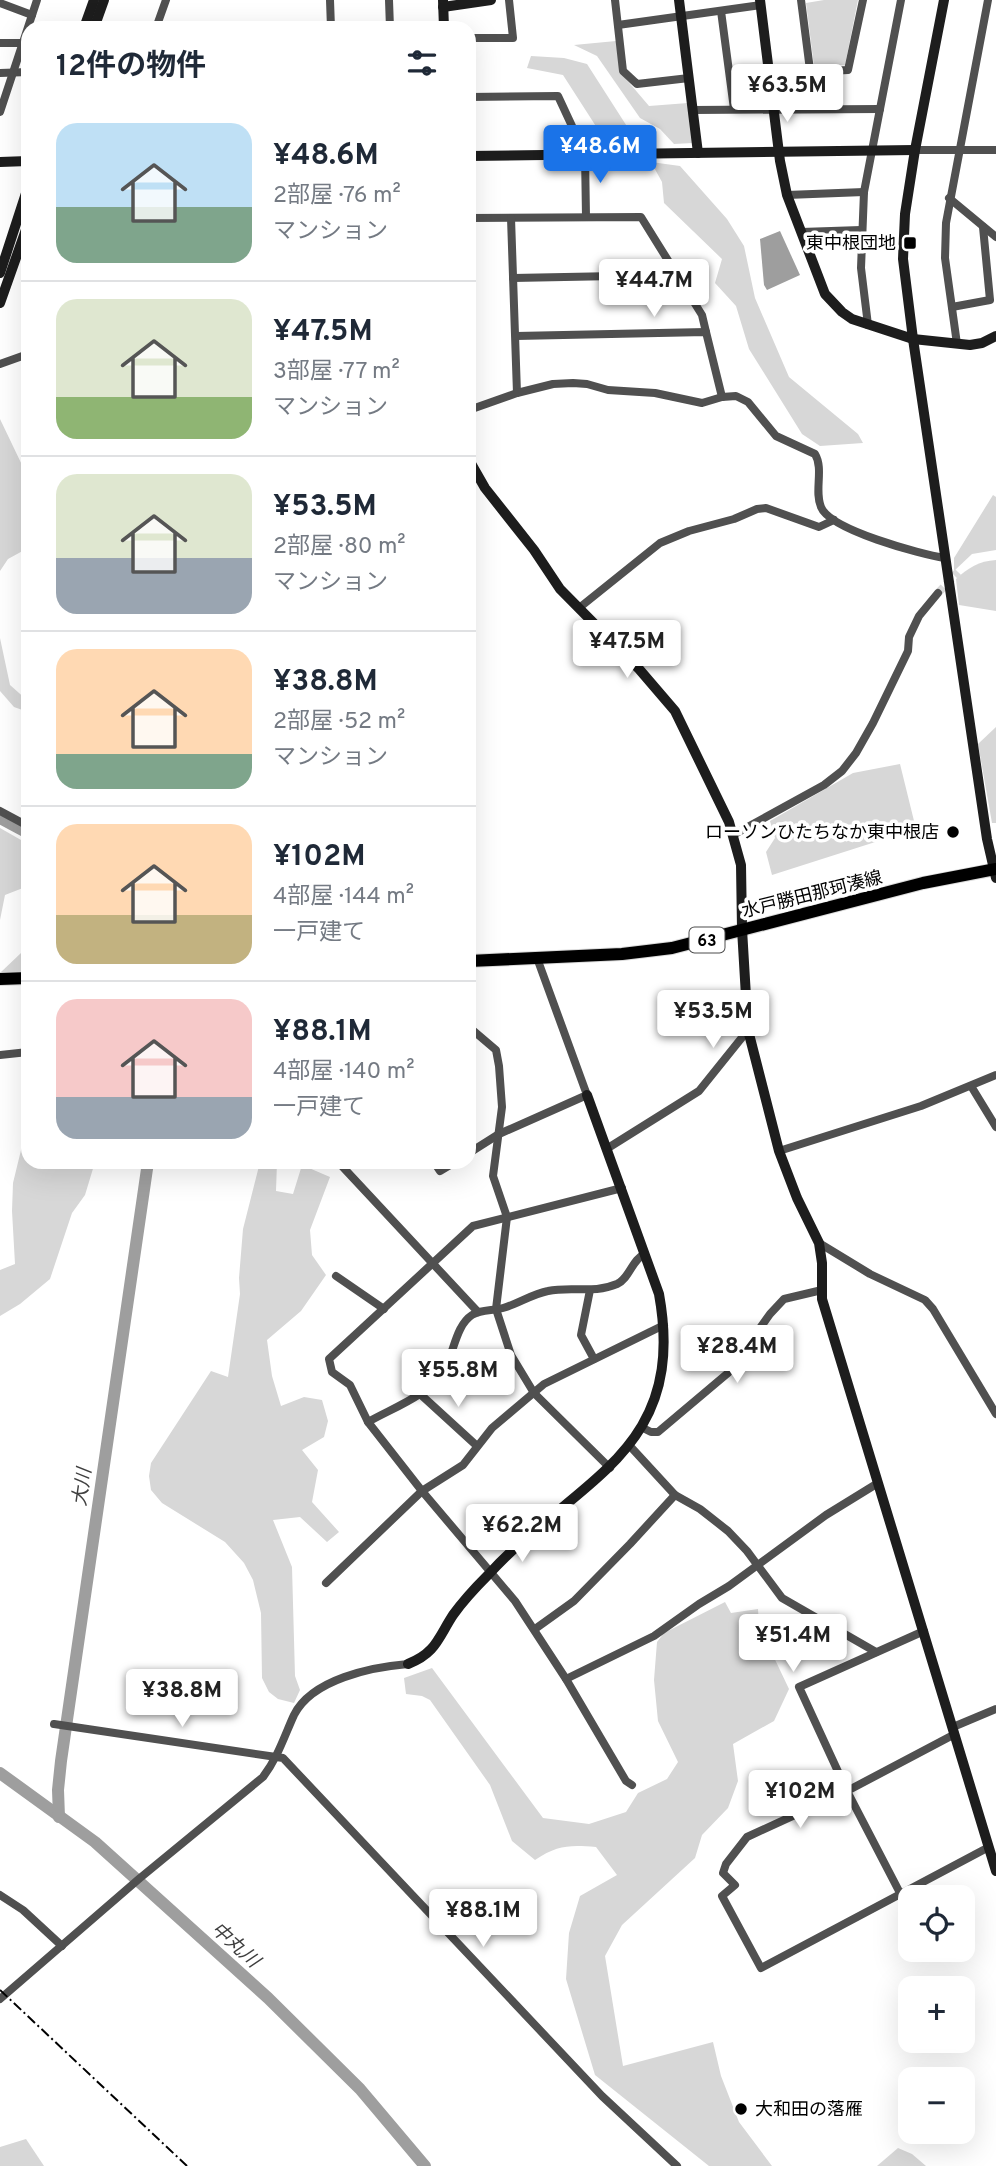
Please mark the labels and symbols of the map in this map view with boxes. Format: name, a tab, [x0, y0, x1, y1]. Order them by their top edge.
pin: ¥63.5M	[730, 64, 844, 124]
pin: ¥48.6M	[543, 125, 657, 185]
place label: 東中根団地	[806, 233, 896, 256]
marker: 東中根団地	[902, 235, 918, 251]
pin: ¥44.7M	[597, 260, 711, 319]
pin: ¥47.5M	[570, 620, 684, 680]
place label: ローソンひたちなか東中根店	[705, 822, 939, 845]
marker: ローソンひたちなか東中根店	[945, 824, 961, 840]
street label: 水戸勝田那珂湊線	[740, 867, 885, 924]
road number: 63	[690, 928, 724, 952]
pin: ¥53.5M	[656, 990, 770, 1050]
pin: ¥28.4M	[680, 1326, 794, 1385]
pin: ¥55.8M	[401, 1350, 515, 1409]
water label: 大川	[68, 1465, 98, 1508]
pin: ¥62.2M	[465, 1504, 579, 1564]
pin: ¥51.4M	[736, 1614, 850, 1674]
pin: ¥38.8M	[125, 1670, 239, 1729]
pin: ¥102M	[751, 1770, 849, 1830]
pin: ¥88.1M	[426, 1890, 540, 1949]
water label: 中丸川	[205, 1917, 265, 1975]
place label: 大和田の落雁	[755, 2099, 863, 2122]
marker: 大和田の落雁	[733, 2101, 749, 2117]

